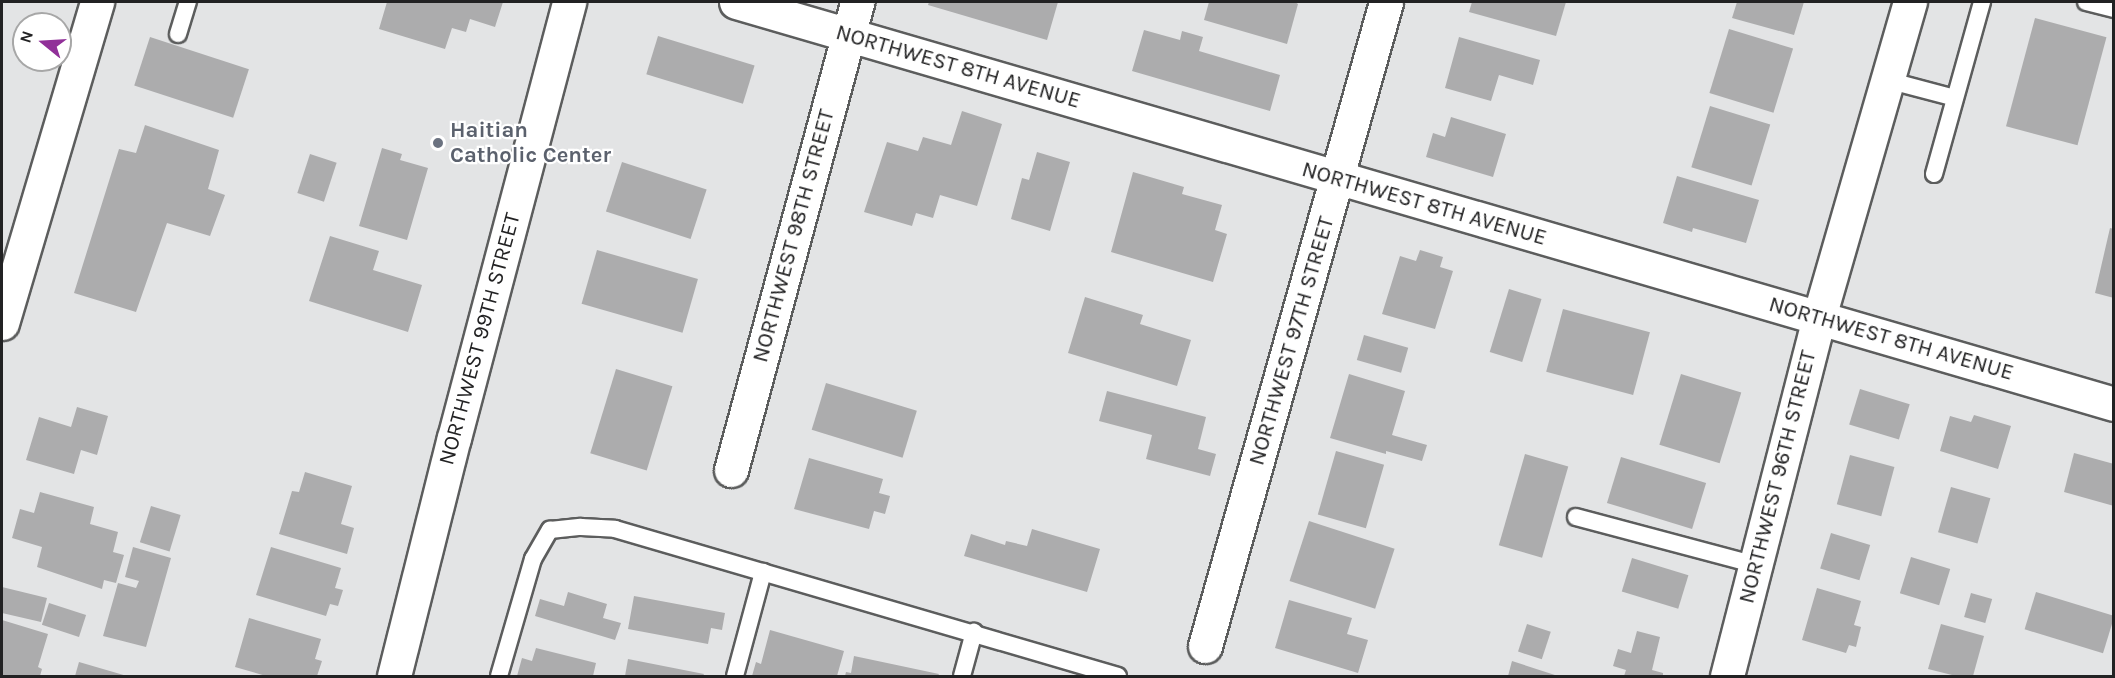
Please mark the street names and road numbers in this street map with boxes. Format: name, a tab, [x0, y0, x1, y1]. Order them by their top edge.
street label: NORTHWEST 8TH AVENUE	[833, 19, 1083, 115]
street label: NORTHWEST 98TH STREET	[748, 107, 840, 365]
street label: NORTHWEST 8TH AVENUE	[1299, 156, 1549, 252]
street label: NORTHWEST 99TH STREET	[434, 210, 526, 468]
street label: NORTHWEST 97TH STREET	[1244, 214, 1340, 468]
street label: NORTHWEST 8TH AVENUE	[1766, 291, 2016, 387]
street label: NORTHWEST 96TH STREET	[1734, 348, 1822, 606]

